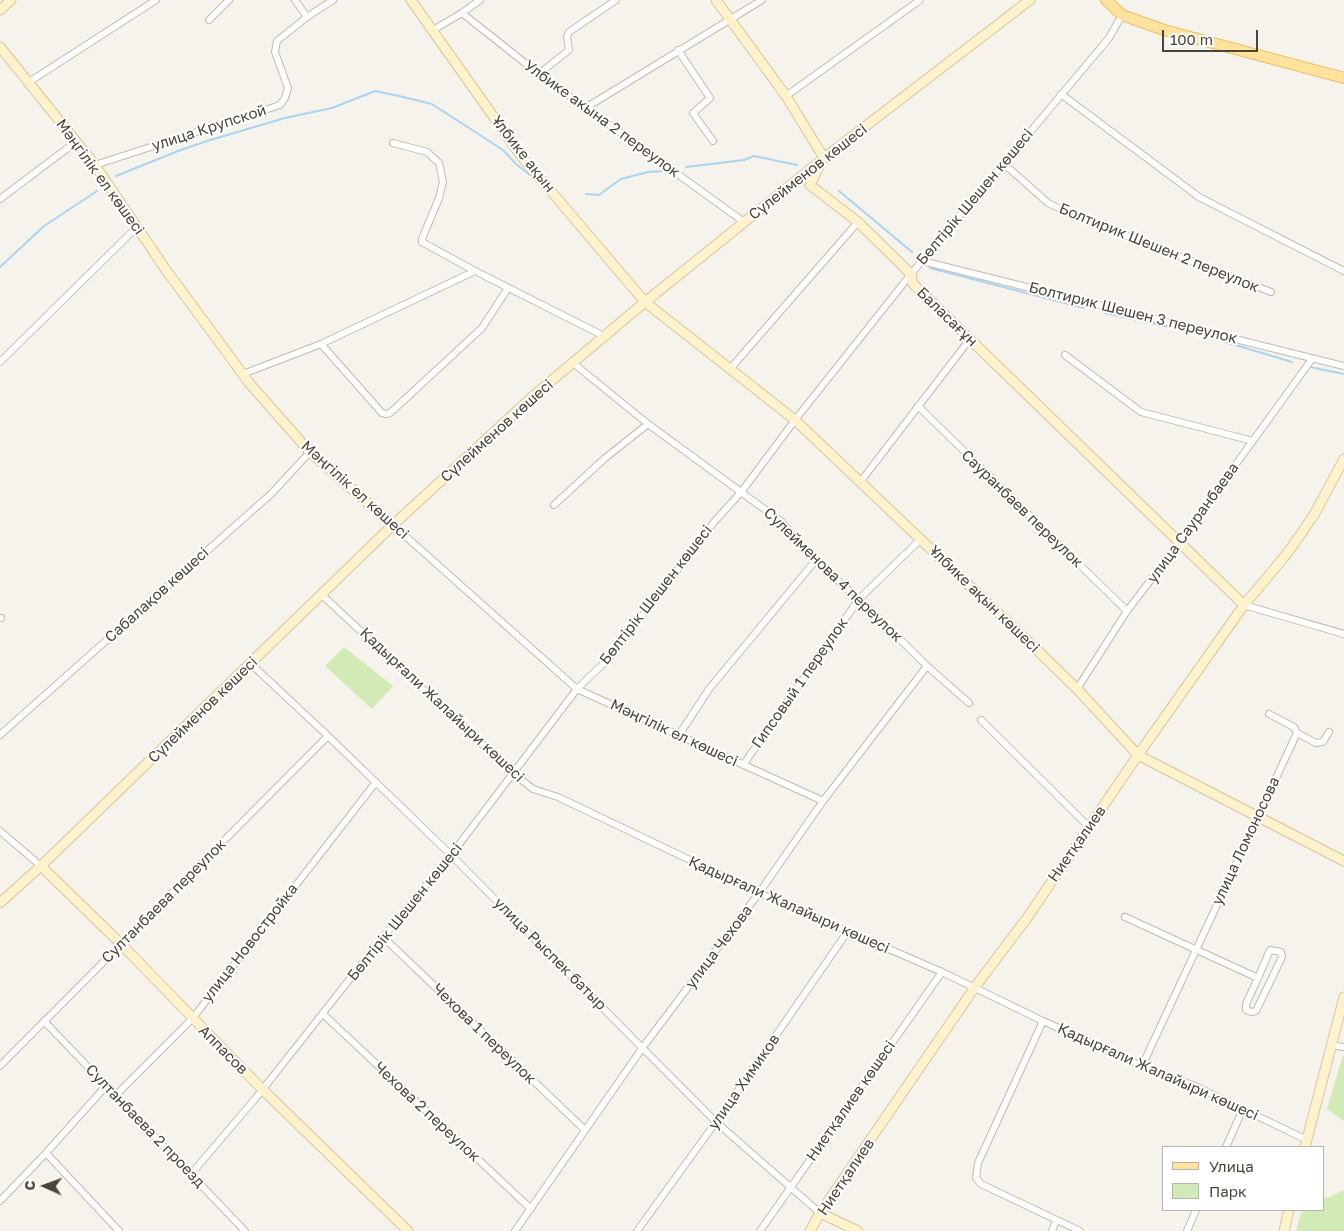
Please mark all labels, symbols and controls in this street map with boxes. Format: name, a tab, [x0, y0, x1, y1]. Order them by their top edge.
scale bar	[1164, 20, 1260, 52]
text: 100 m	[1170, 30, 1213, 48]
street label: Улбике акына 2 переулок	[521, 56, 683, 182]
street label: улица Крупской	[150, 101, 268, 155]
street label: Ұлбике ақын	[487, 112, 559, 196]
street label: Мәңгілік ел көшесі	[52, 116, 148, 238]
street label: Сүлейменов көшесі	[745, 120, 871, 224]
street label: Бөлтірік Шешен көшесі	[913, 125, 1037, 269]
street label: Болтирик Шешен 2 переулок	[1056, 200, 1262, 296]
street label: Болтирик Шешен 3 переулок	[1027, 278, 1239, 348]
street label: Баласағұн	[913, 284, 981, 350]
street label: Сүлейменов көшесі	[437, 376, 557, 486]
street label: Мәңгілік ел көшесі	[297, 437, 413, 543]
street label: Сауранбаев переулок	[958, 446, 1086, 572]
street label: улица Сауранбаева	[1143, 459, 1243, 587]
street label: Сулейменова 4 переулок	[760, 504, 906, 646]
street label: Бөлтірік Шешен көшесі	[596, 522, 716, 668]
street label: Ұлбике ақын көшесі	[925, 542, 1043, 656]
street label: Сабалақов көшесі	[101, 544, 213, 646]
street label: Гипсовый 1 переулок	[748, 614, 852, 752]
street label: Қадырғали Жалайыри көшесі	[356, 624, 528, 786]
street label: Сүлейменов көшесі	[145, 653, 261, 767]
street label: Мәңгілік ел көшесі	[607, 696, 741, 770]
street label: улица Ломоносова	[1208, 774, 1284, 908]
street label: Ниетқалиев	[1044, 803, 1110, 885]
street label: Султанбаева переулок	[98, 835, 230, 967]
street label: Бөлтірік Шешен көшесі	[344, 840, 466, 984]
street label: Қадырғали Жалайыри көшесі	[686, 852, 892, 958]
street label: улица Новостройка	[198, 880, 302, 1006]
street label: улица Рыспек батыр	[490, 894, 610, 1014]
street label: улица Чехова	[682, 902, 756, 992]
street label: Чехова 1 переулок	[428, 980, 540, 1088]
street label: Қадырғали Жалайыри көшесі	[1055, 1019, 1261, 1125]
street label: Аппасов	[195, 1022, 251, 1078]
street label: улица Химиков	[704, 1031, 784, 1133]
street label: Ниетқалиев көшесі	[803, 1037, 899, 1165]
street label: Чехова 2 переулок	[370, 1058, 484, 1166]
street label: Султанбаева 2 проезд	[82, 1061, 208, 1191]
street label: Ниетқалиев	[814, 1135, 878, 1219]
legend	[1162, 1146, 1324, 1211]
text: Улица	[1209, 1157, 1254, 1175]
north arrow	[20, 1161, 70, 1211]
text: С	[21, 1180, 38, 1191]
text: Парк	[1209, 1182, 1247, 1200]

